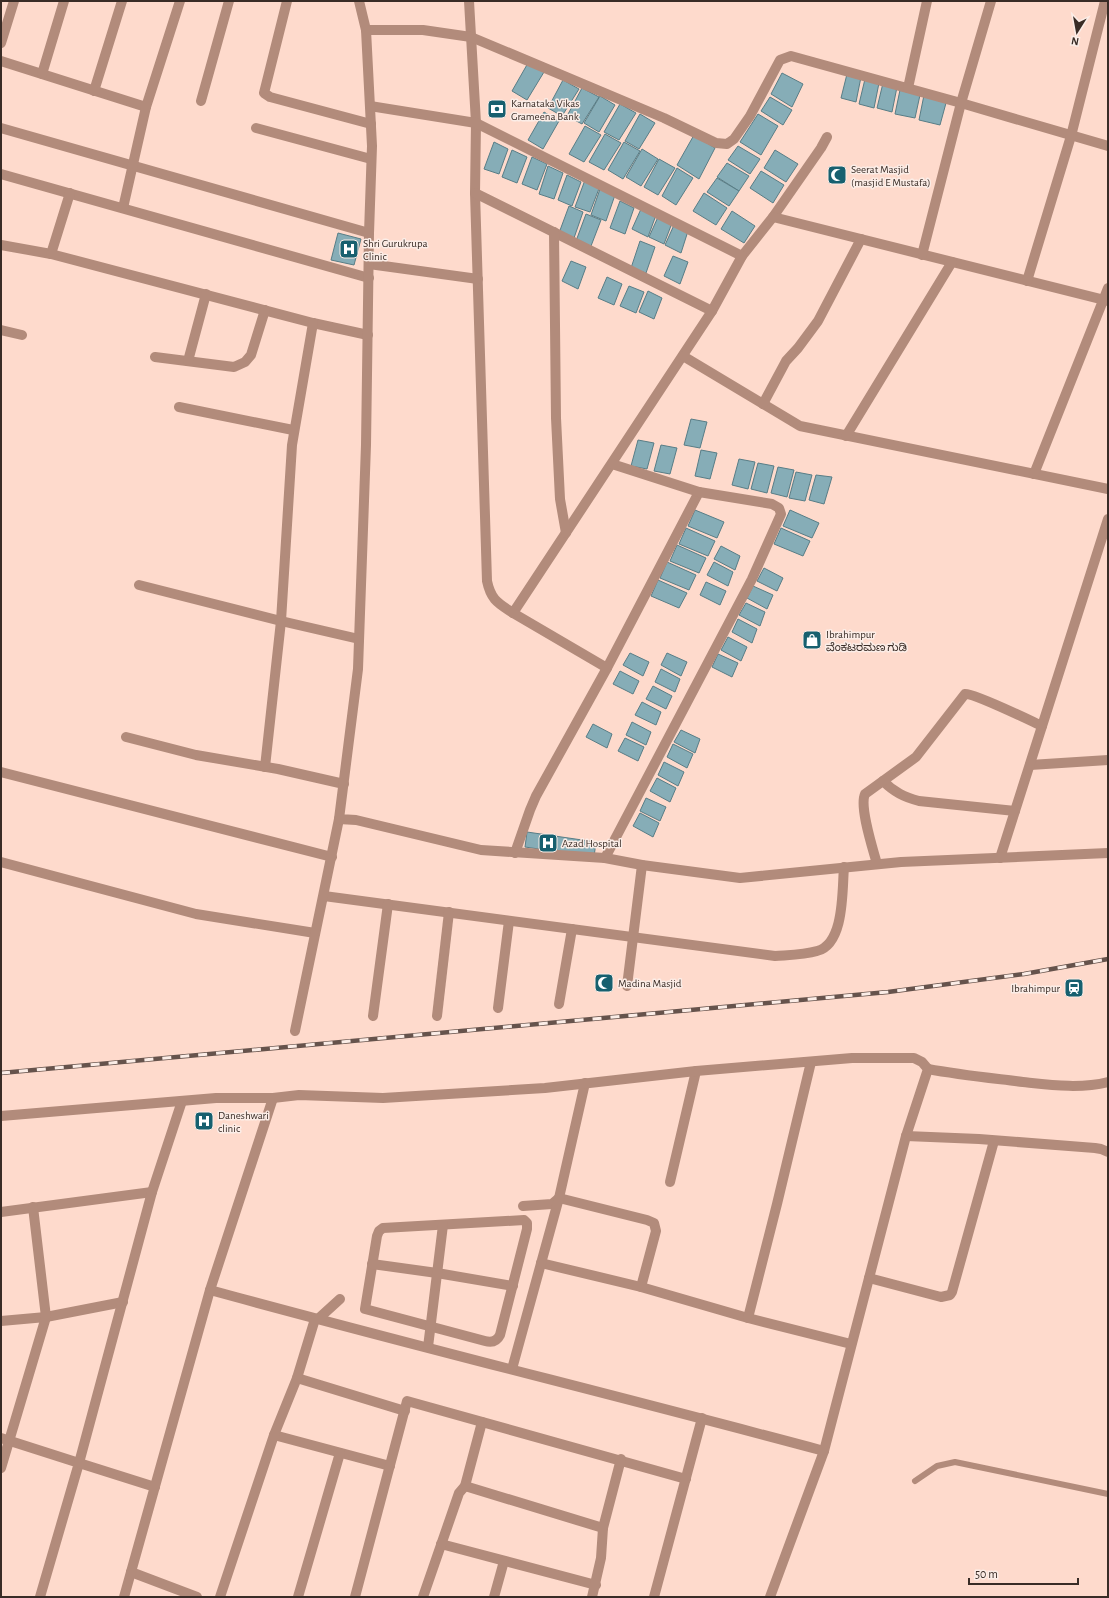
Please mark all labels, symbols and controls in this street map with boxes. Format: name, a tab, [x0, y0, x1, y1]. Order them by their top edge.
north arrow	[1057, 12, 1097, 52]
text: N	[1070, 35, 1080, 47]
bank icon: Karnataka Vikas Grameena Bank	[486, 98, 508, 120]
place label: Karnataka Vikas Grameena Bank	[511, 98, 579, 122]
mosque icon: Seerat Masjid (masjid E Mustafa)	[826, 164, 848, 186]
place label: Seerat Masjid (masjid E Mustafa)	[851, 164, 931, 188]
hospital icon: Shri Gurukrupa Clinic	[338, 238, 360, 260]
place label: Shri Gurukrupa Clinic	[363, 238, 428, 262]
shop icon: Ibrahimpur ವೆಂಕಟರಮಣ ಗುಡಿ	[801, 629, 823, 651]
place label: Ibrahimpur ವೆಂಕಟರಮಣ ಗುಡಿ	[826, 629, 907, 653]
hospital icon: Azad Hospital	[537, 832, 559, 854]
place label: Azad Hospital	[562, 838, 622, 849]
mosque icon: Madina Masjid	[593, 972, 615, 994]
station icon: Ibrahimpur	[1063, 977, 1085, 999]
place label: Madina Masjid	[618, 978, 682, 989]
place label: Ibrahimpur	[1011, 983, 1060, 994]
hospital icon: Daneshwari clinic	[193, 1110, 215, 1132]
place label: Daneshwari clinic	[218, 1110, 269, 1134]
scale bar	[969, 1560, 1078, 1586]
text: 50 m	[975, 1568, 998, 1580]

